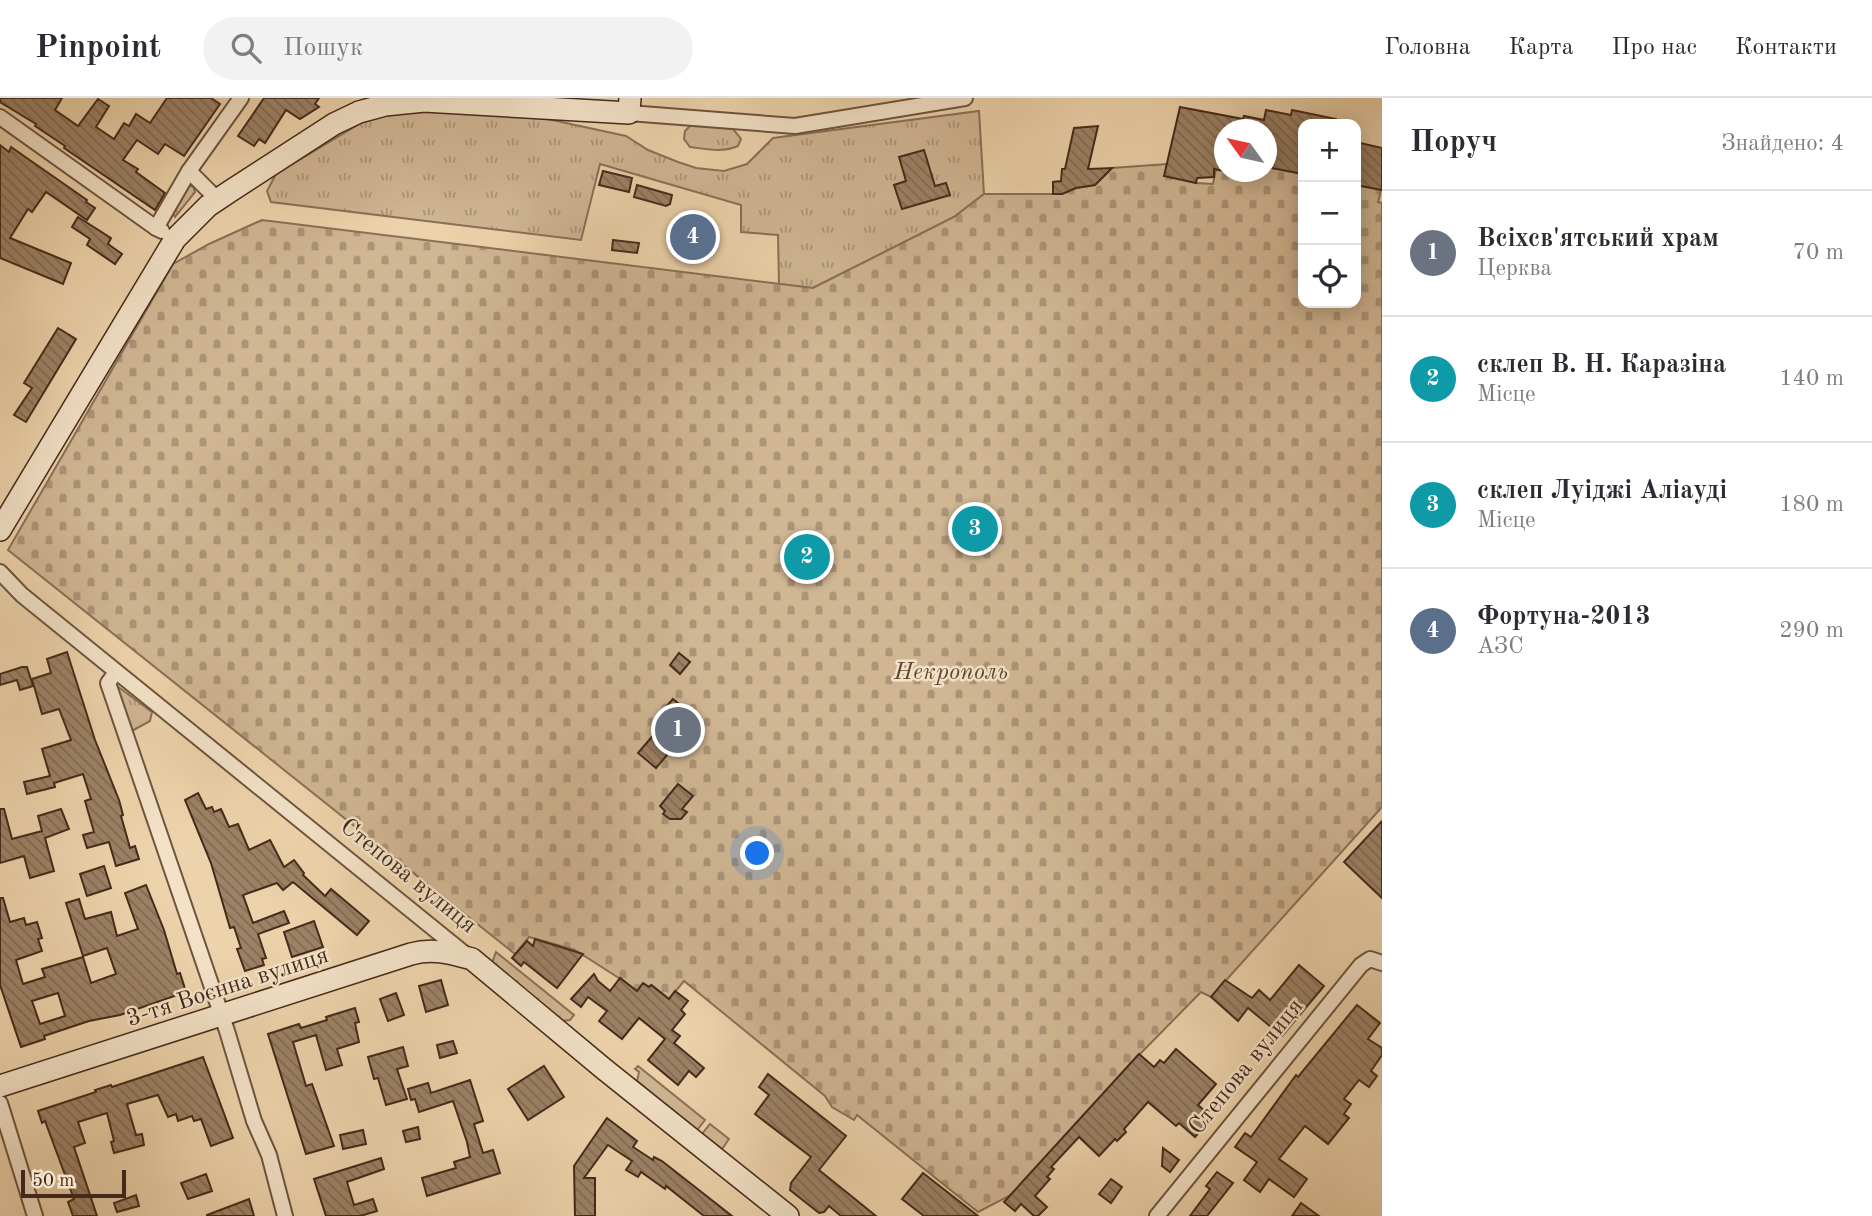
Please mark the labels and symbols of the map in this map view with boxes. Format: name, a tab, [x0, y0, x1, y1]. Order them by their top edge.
north arrow	[1214, 119, 1277, 182]
pin: 4	[670, 211, 716, 263]
pin: 3	[952, 503, 998, 555]
pin: 2	[784, 531, 830, 583]
park label: Некрополь	[893, 661, 1008, 685]
pin: 1	[655, 704, 701, 756]
street label: Степова вулиця	[335, 815, 480, 938]
your location	[740, 836, 774, 870]
street label: 3-тя Воєнна вулиця	[124, 944, 332, 1032]
street label: Степова вулиця	[1185, 995, 1308, 1140]
scale bar	[21, 1167, 126, 1199]

